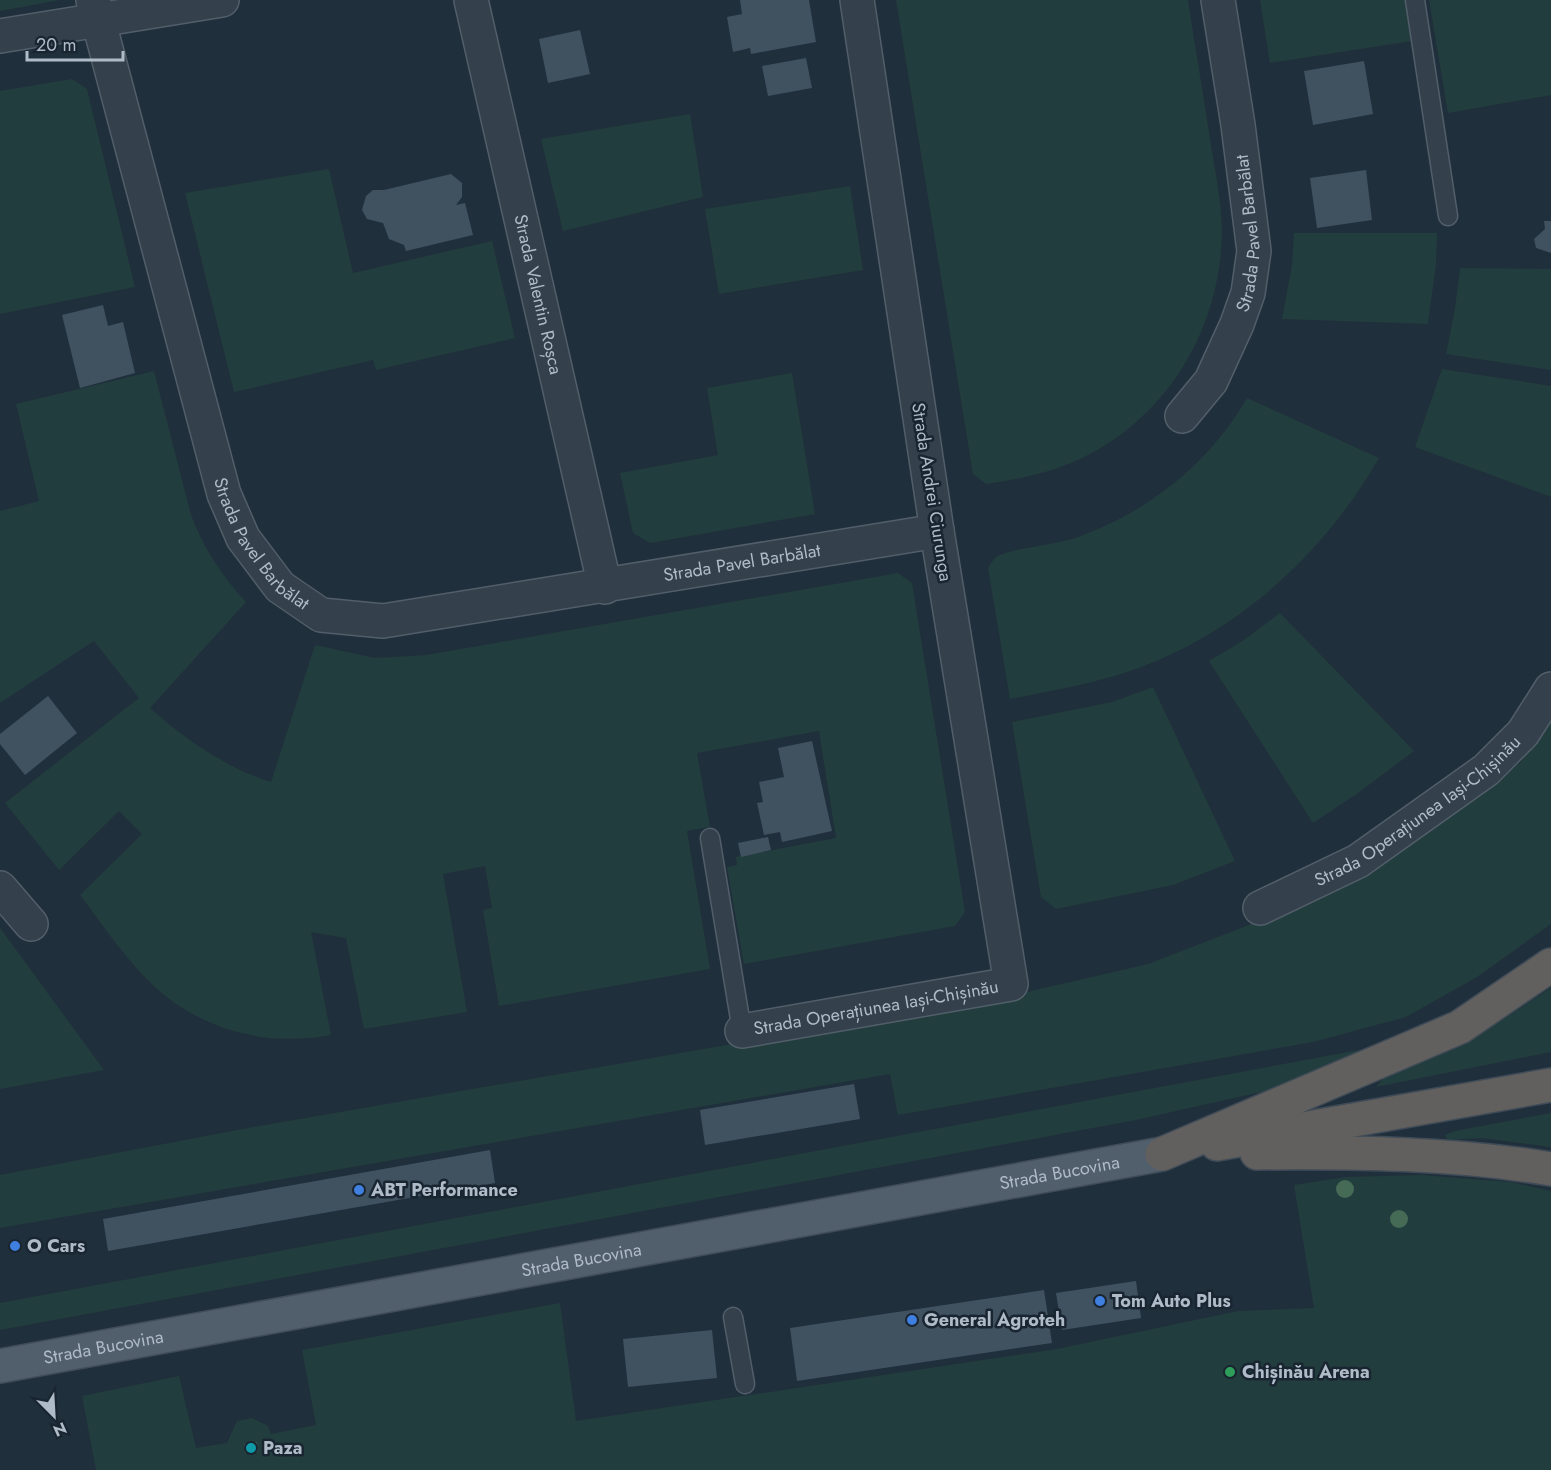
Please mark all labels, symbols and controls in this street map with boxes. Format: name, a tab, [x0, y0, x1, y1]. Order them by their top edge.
scale bar	[27, 24, 123, 62]
text: 20 m	[36, 32, 76, 58]
street label: Strada Pavel Barbălat	[1229, 152, 1267, 316]
street label: Strada Valentin Roșca	[507, 212, 569, 377]
street label: Strada Andrei Ciurunga	[905, 401, 959, 583]
street label: Strada Pavel Barbălat	[207, 475, 315, 617]
street label: Strada Pavel Barbălat	[661, 537, 823, 588]
street label: Strada Operațiunea Iași-Chișinău	[1310, 729, 1527, 893]
street label: Strada Operațiunea Iași-Chișinău	[751, 973, 1000, 1042]
street label: Strada Bucovina	[997, 1149, 1122, 1196]
place label: ABT Performance	[370, 1177, 518, 1203]
marker: ABT Performance	[352, 1183, 366, 1197]
place label: O Cars	[27, 1233, 85, 1259]
street label: Strada Bucovina	[519, 1236, 644, 1284]
marker: O Cars	[8, 1239, 22, 1253]
place label: Tom Auto Plus	[1112, 1288, 1231, 1314]
marker: Tom Auto Plus	[1093, 1294, 1107, 1308]
place label: General Agroteh	[924, 1307, 1065, 1333]
marker: General Agroteh	[905, 1313, 919, 1327]
street label: Strada Bucovina	[41, 1323, 166, 1371]
place label: Chișinău Arena	[1242, 1359, 1370, 1385]
marker: Chișinău Arena	[1223, 1365, 1237, 1379]
north arrow	[24, 1386, 84, 1446]
text: N	[49, 1416, 70, 1442]
place label: Paza	[263, 1435, 302, 1461]
marker: Paza	[244, 1441, 258, 1455]

